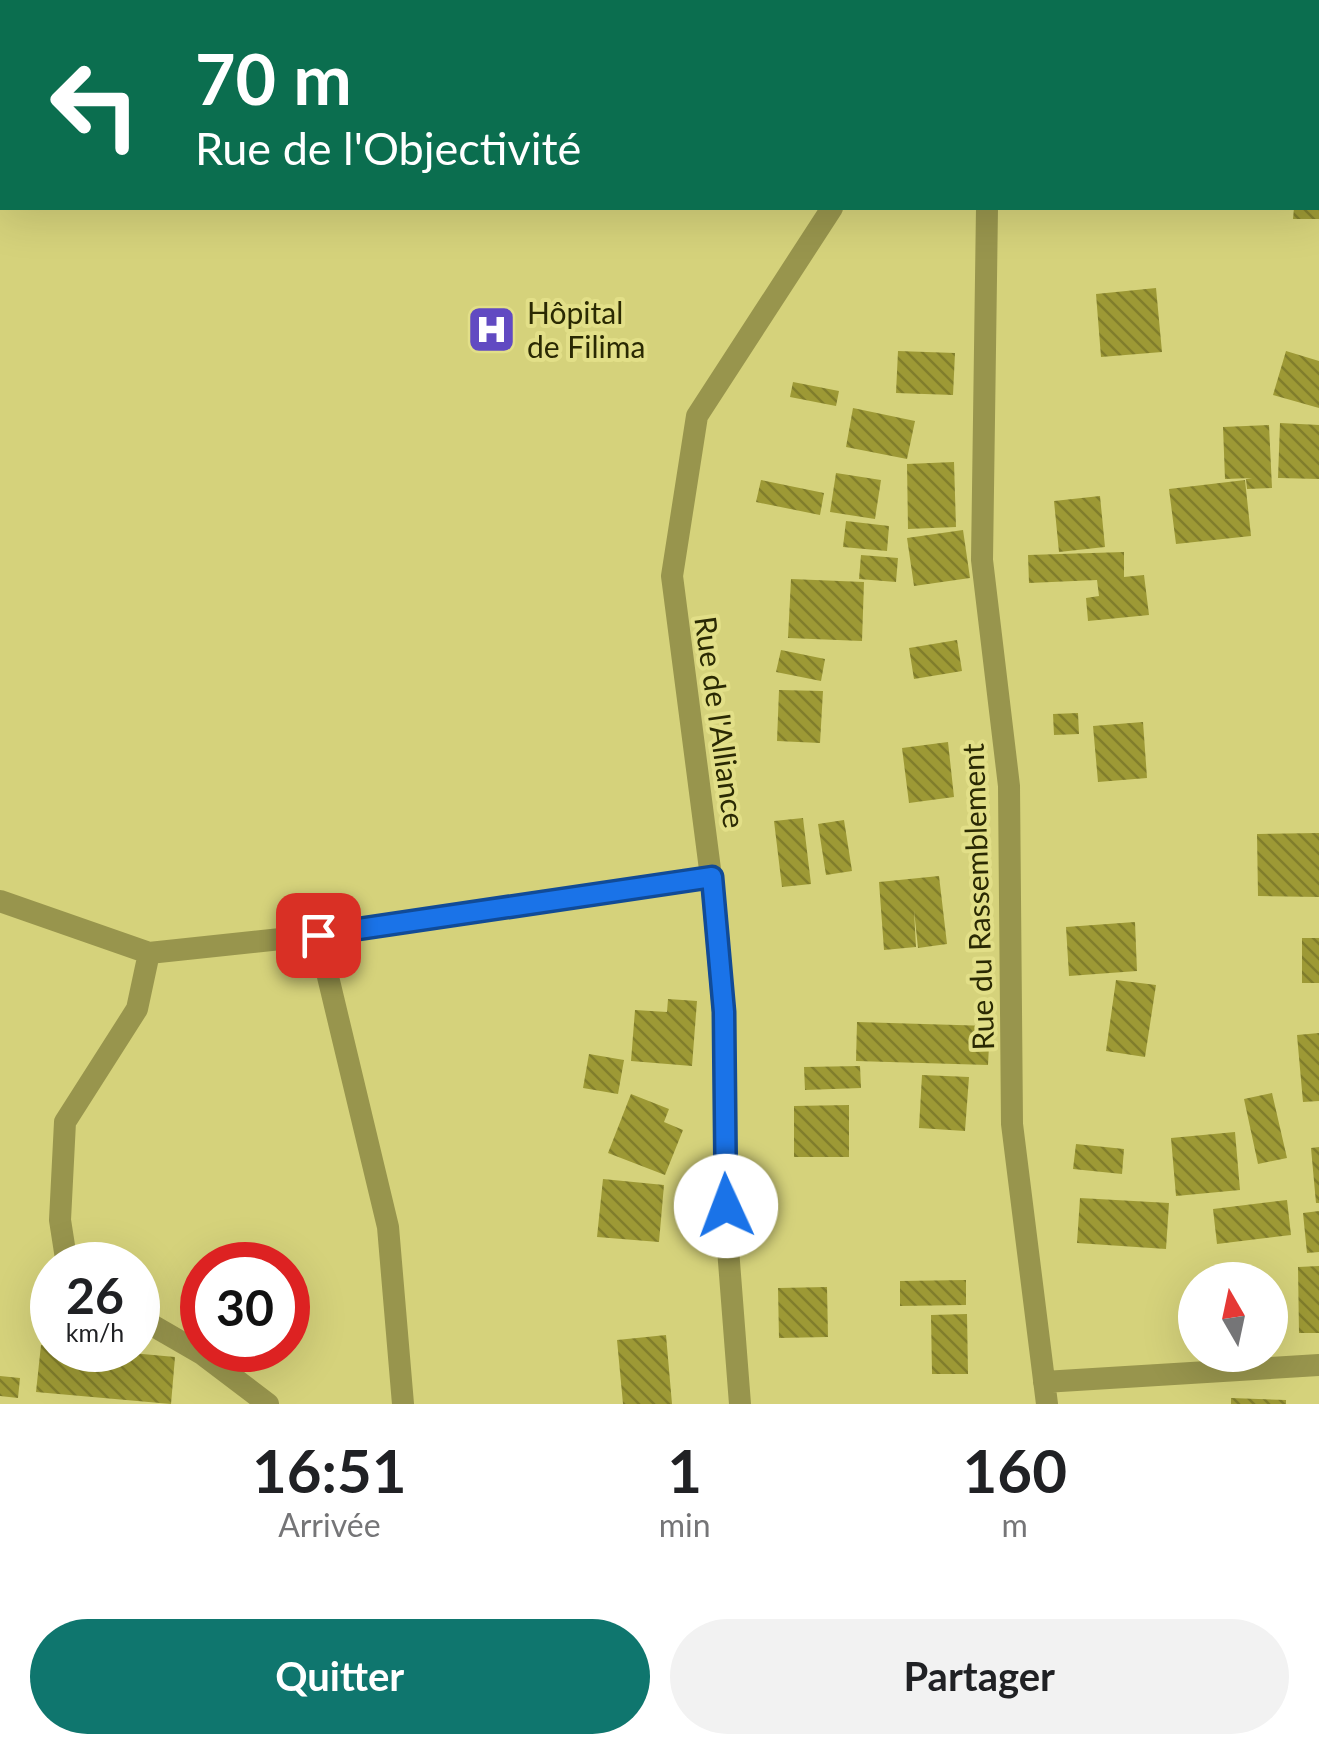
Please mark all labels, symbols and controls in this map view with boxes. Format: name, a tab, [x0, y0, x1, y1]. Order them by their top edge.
text: 70 m	[195, 36, 352, 120]
icon: left	[30, 40, 160, 170]
text: Rue de l'Objectivité	[195, 121, 581, 175]
place label: Hôpital de Filima	[527, 294, 645, 364]
hospital icon: Hôpital de Filima	[466, 303, 518, 355]
street label: Rue de l'Alliance	[688, 614, 754, 830]
street label: Rue du Rassemblement	[954, 743, 1000, 1051]
pin	[276, 893, 361, 978]
icon: arrive	[291, 908, 346, 963]
position arrow	[674, 1154, 778, 1258]
speed limit sign: 30	[180, 1242, 310, 1372]
north arrow	[1178, 1262, 1288, 1372]
map controls	[1178, 1262, 1288, 1372]
text: 26	[66, 1265, 124, 1325]
text: km/h	[66, 1317, 124, 1347]
text: 16:51	[252, 1434, 407, 1506]
text: 1	[667, 1434, 702, 1506]
text: 160	[963, 1434, 1067, 1506]
text: Arrivée	[278, 1505, 381, 1544]
text: min	[659, 1505, 711, 1544]
text: m	[1002, 1505, 1028, 1544]
button: Quitter	[30, 1619, 650, 1734]
button: Partager	[670, 1619, 1289, 1734]

